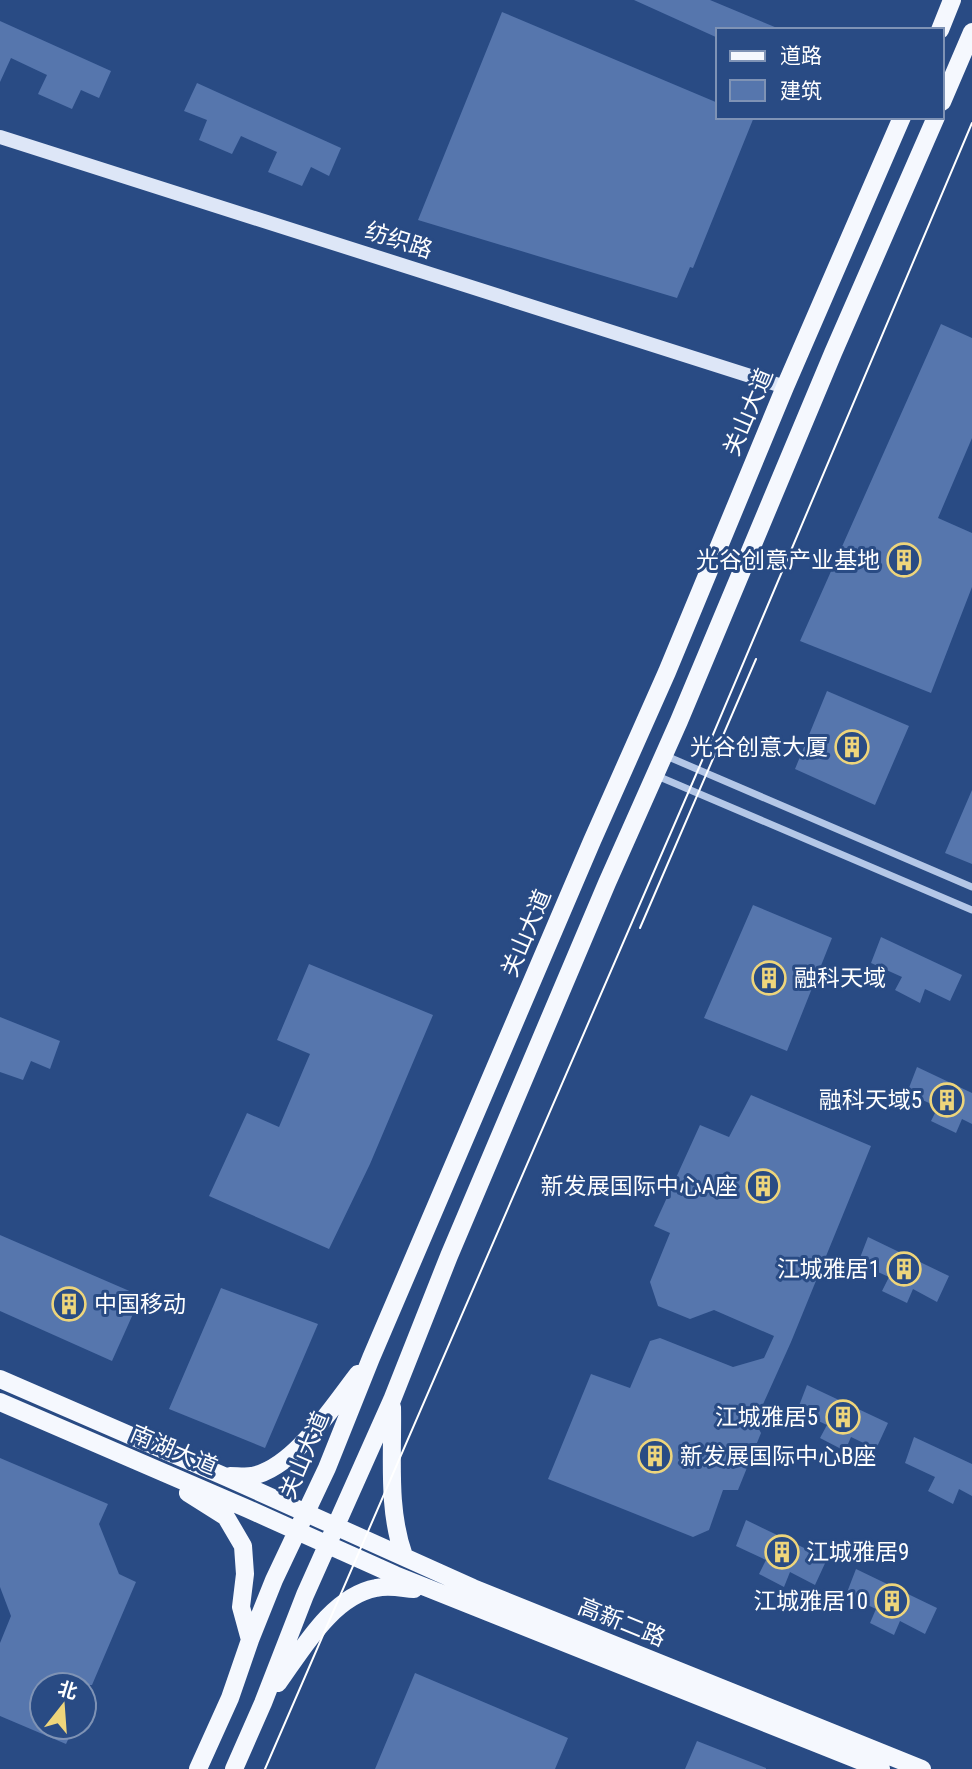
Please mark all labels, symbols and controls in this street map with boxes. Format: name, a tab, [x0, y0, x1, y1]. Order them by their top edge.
legend	[716, 28, 944, 119]
text: 道路	[780, 44, 822, 68]
text: 建筑	[780, 79, 822, 103]
street label: 纺织路	[362, 217, 436, 264]
street label: 关山大道	[718, 365, 779, 460]
building icon: 光谷创意产业基地	[885, 541, 923, 579]
place label: 光谷创意产业基地	[696, 547, 880, 574]
building icon: 光谷创意大厦	[833, 728, 871, 766]
place label: 光谷创意大厦	[690, 734, 828, 761]
street label: 关山大道	[496, 886, 557, 981]
building icon: 融科天域	[750, 959, 788, 997]
place label: 融科天域	[794, 965, 886, 992]
building icon: 融科天域5	[928, 1081, 966, 1119]
place label: 融科天域5	[819, 1087, 922, 1114]
building icon: 新发展国际中心A座	[744, 1167, 782, 1205]
place label: 新发展国际中心A座	[541, 1173, 738, 1200]
building icon: 江城雅居1	[885, 1250, 923, 1288]
place label: 江城雅居1	[777, 1256, 880, 1283]
building icon: 中国移动	[50, 1285, 88, 1323]
place label: 中国移动	[94, 1291, 186, 1318]
building icon: 江城雅居5	[824, 1398, 862, 1436]
place label: 江城雅居5	[715, 1404, 818, 1431]
street label: 关山大道	[274, 1408, 335, 1503]
street label: 南湖大道	[126, 1420, 221, 1481]
building icon: 新发展国际中心B座	[636, 1437, 674, 1475]
place label: 新发展国际中心B座	[680, 1443, 877, 1470]
building icon: 江城雅居9	[763, 1533, 801, 1571]
place label: 江城雅居9	[806, 1539, 909, 1566]
building icon: 江城雅居10	[873, 1582, 911, 1620]
place label: 江城雅居10	[753, 1588, 868, 1615]
street label: 高新二路	[574, 1593, 670, 1652]
north arrow	[28, 1671, 98, 1741]
text: 北	[55, 1676, 80, 1704]

